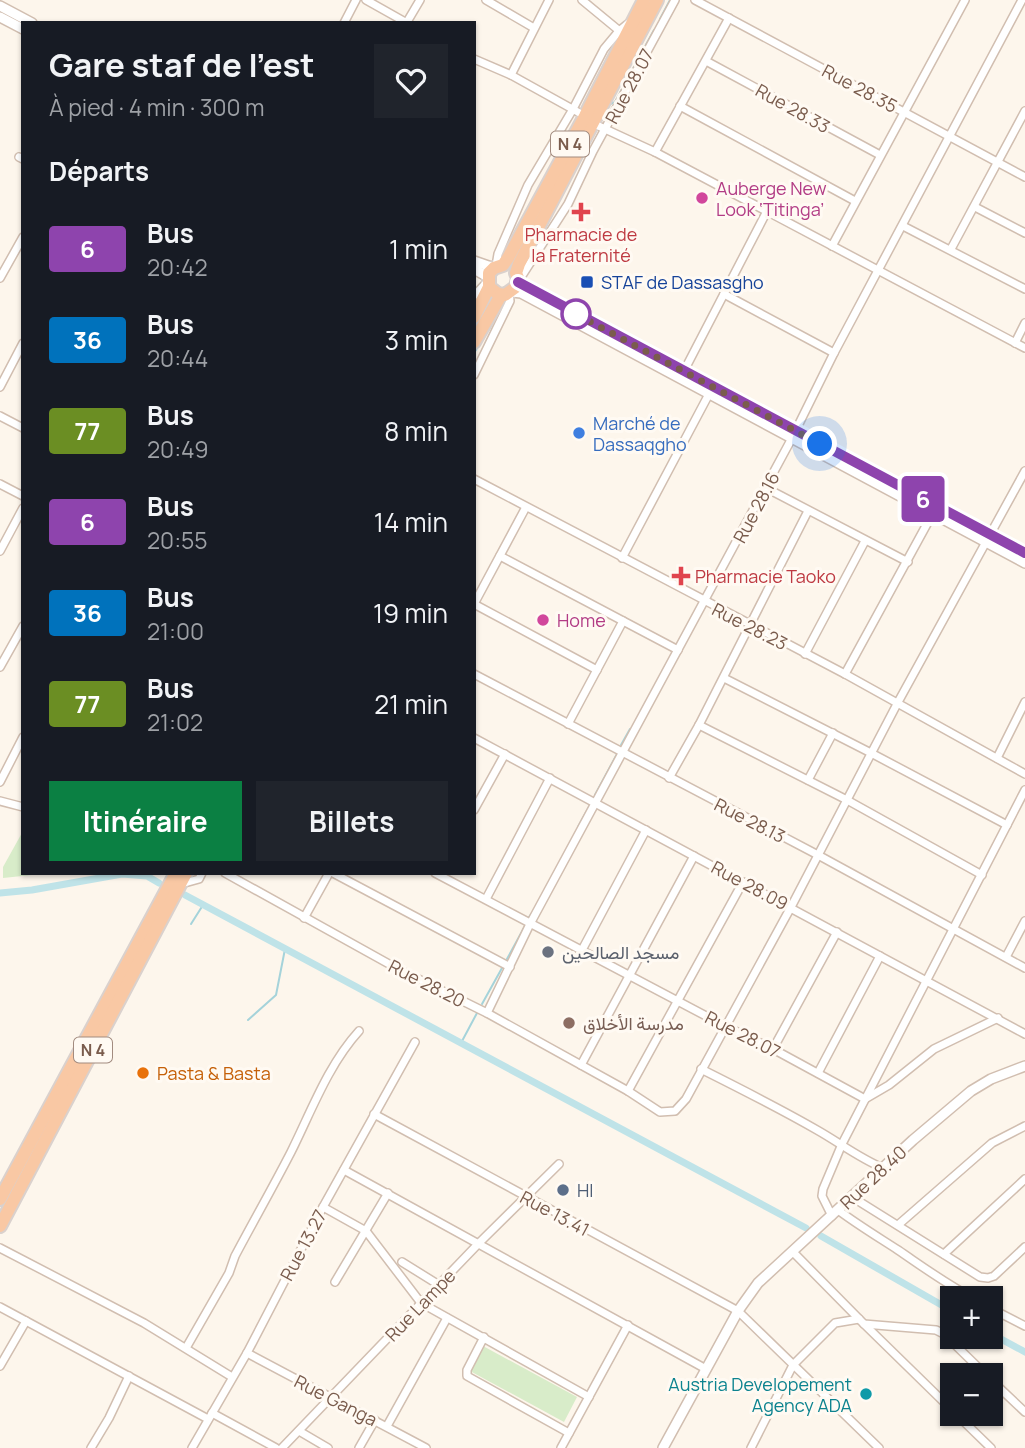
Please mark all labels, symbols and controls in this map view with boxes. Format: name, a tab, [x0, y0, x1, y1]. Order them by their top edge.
text: Gare staf de l'est	[49, 42, 315, 87]
button: heart	[374, 44, 448, 118]
street label: Rue 28.07	[599, 44, 659, 128]
street label: Rue 28.35	[818, 58, 902, 118]
street label: Rue 28.33	[752, 78, 834, 138]
text: À pied · 4 min · 300 m	[49, 91, 265, 123]
road number: N 4	[551, 132, 589, 156]
text: Départs	[49, 153, 149, 189]
place label: Auberge New Look ‘Titinga’	[716, 176, 827, 221]
marker: Auberge New Look ‘Titinga’	[694, 190, 710, 206]
marker: Pharmacie de la Fraternité	[573, 204, 589, 220]
text: Bus	[147, 215, 194, 251]
place label: Pharmacie de la Fraternité	[525, 222, 637, 267]
text: 1 min	[389, 231, 448, 267]
text: 6	[80, 232, 95, 265]
text: 20:42	[147, 251, 208, 283]
place label: STAF de Dassasgho	[601, 270, 764, 294]
marker: STAF de Dassasgho	[579, 274, 595, 290]
unlabelled marker	[561, 299, 591, 329]
text: Bus	[147, 306, 194, 342]
text: 3 min	[385, 322, 448, 358]
text: 36	[73, 323, 102, 356]
text: 20:44	[147, 342, 208, 374]
text: Bus	[147, 397, 194, 433]
place label: Marché de Dassaqgho	[593, 411, 687, 456]
text: 8 min	[384, 413, 448, 449]
text: 77	[75, 414, 100, 447]
marker: Marché de Dassaqgho	[571, 425, 587, 441]
your location	[802, 426, 837, 461]
text: 20:49	[147, 433, 209, 465]
street label: Rue 28.16	[727, 467, 785, 547]
line badge: 6	[900, 476, 946, 522]
text: 6	[916, 482, 930, 515]
text: Bus	[147, 488, 194, 524]
text: 14 min	[374, 504, 448, 540]
text: 6	[80, 505, 95, 538]
text: 20:55	[147, 524, 208, 556]
place label: Pharmacie Taoko	[695, 564, 836, 588]
marker: Pharmacie Taoko	[673, 568, 689, 584]
text: Bus	[147, 579, 194, 615]
text: 19 min	[373, 595, 448, 631]
text: 36	[73, 596, 102, 629]
street label: Rue 28.23	[708, 597, 792, 655]
place label: Home	[557, 608, 606, 632]
marker: Home	[535, 612, 551, 628]
text: 21:00	[147, 615, 204, 647]
text: Bus	[147, 670, 194, 706]
text: 21 min	[374, 686, 448, 722]
text: 77	[75, 687, 100, 720]
text: 21:02	[147, 706, 203, 738]
button: Itinéraire	[49, 781, 242, 861]
button: Billets	[256, 781, 448, 861]
street label: Rue 28.13	[711, 792, 789, 848]
street label: Rue 28.09	[707, 855, 793, 915]
place label: مسجد الصالحين	[562, 940, 679, 964]
marker: مسجد الصالحين	[540, 944, 556, 960]
street label: Rue 28.20	[385, 954, 469, 1012]
street label: Rue 28.07	[701, 1005, 785, 1063]
place label: مدرسة الأخلاق	[583, 1011, 684, 1035]
marker: مدرسة الأخلاق	[561, 1015, 577, 1031]
road number: N 4	[74, 1038, 112, 1062]
place label: Pasta & Basta	[157, 1061, 271, 1085]
marker: Pasta & Basta	[135, 1065, 151, 1081]
street label: Rue 28.40	[834, 1140, 912, 1214]
place label: HI	[577, 1178, 594, 1202]
marker: HI	[555, 1182, 571, 1198]
street label: Rue 13.41	[516, 1185, 594, 1241]
street label: Rue 13.27	[274, 1205, 332, 1285]
street label: Rue Lampe	[379, 1264, 461, 1346]
map controls	[940, 1286, 1003, 1426]
button: +	[940, 1286, 1003, 1349]
button: −	[940, 1363, 1003, 1426]
street label: Rue Ganga	[290, 1369, 382, 1431]
place label: Austria Developement Agency ADA	[668, 1372, 853, 1417]
marker: Austria Developement Agency ADA	[858, 1386, 874, 1402]

